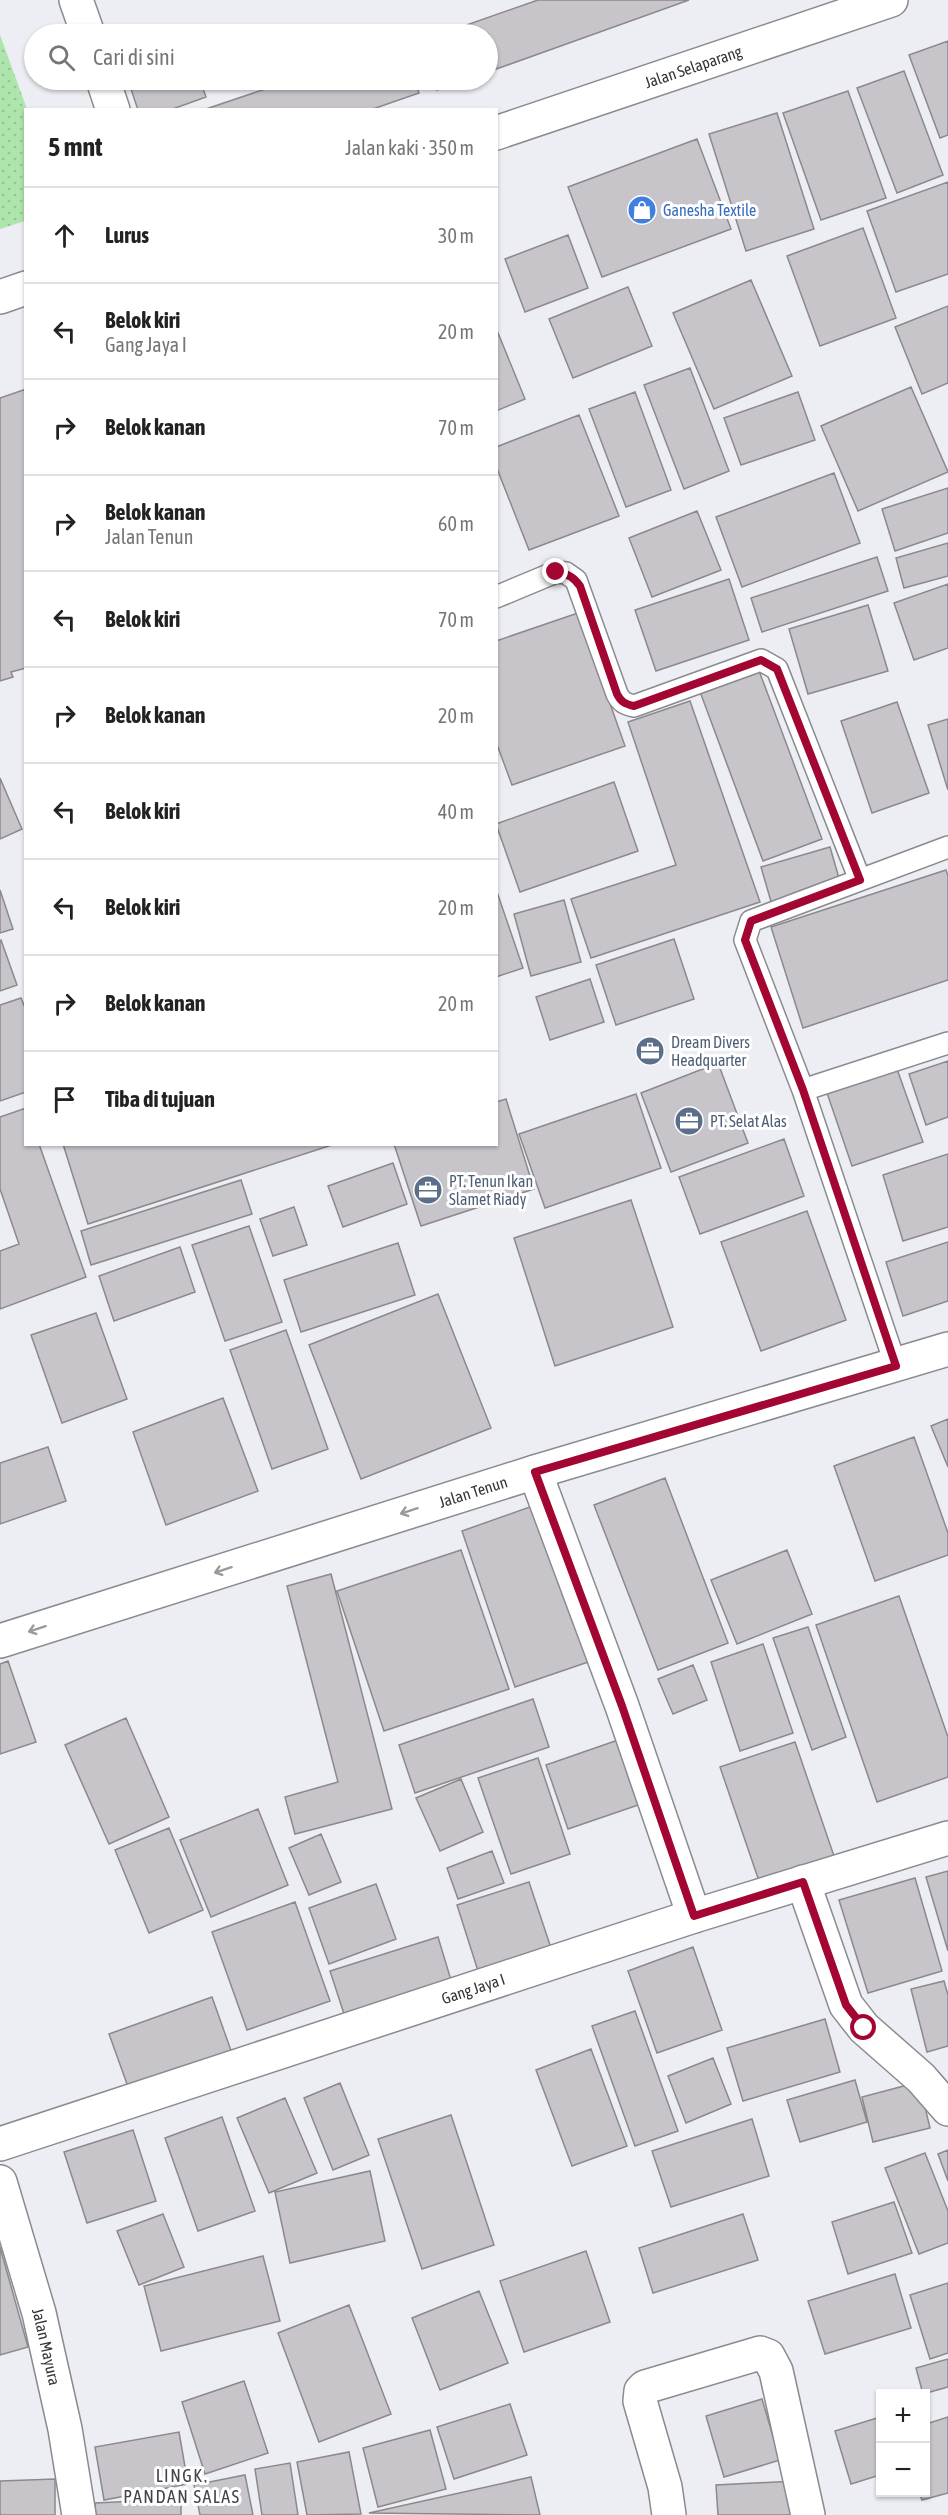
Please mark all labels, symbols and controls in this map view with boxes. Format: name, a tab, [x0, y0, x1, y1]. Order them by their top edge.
search box	[24, 24, 498, 90]
icon: search	[45, 41, 78, 74]
street label: Jalan Selaparang	[642, 42, 745, 91]
text: Cari di sini	[93, 44, 175, 70]
text: 5 mnt	[48, 132, 103, 162]
text: Jalan kaki · 350 m	[345, 136, 474, 159]
shop icon: Ganesha Textile	[626, 194, 658, 226]
place label: Ganesha Textile	[663, 201, 756, 219]
icon: ahead	[48, 219, 81, 252]
text: Lurus	[105, 222, 149, 248]
text: 30 m	[438, 224, 474, 247]
text: Belok kiri	[105, 307, 180, 333]
icon: left	[48, 315, 81, 348]
text: 20 m	[438, 320, 474, 343]
text: Gang Jaya I	[105, 333, 187, 356]
icon: right	[48, 411, 81, 444]
text: Belok kanan	[105, 414, 206, 440]
text: 70 m	[438, 416, 474, 439]
text: Belok kanan	[105, 499, 206, 525]
icon: right	[48, 507, 81, 540]
text: 60 m	[438, 512, 474, 535]
text: Jalan Tenun	[105, 525, 193, 548]
route end	[542, 558, 568, 584]
icon: left	[48, 603, 81, 636]
text: Belok kiri	[105, 606, 180, 632]
text: 70 m	[438, 608, 474, 631]
icon: right	[48, 699, 81, 732]
text: Belok kanan	[105, 702, 206, 728]
text: 20 m	[438, 704, 474, 727]
icon: left	[48, 795, 81, 828]
text: Belok kiri	[105, 798, 180, 824]
text: 40 m	[438, 800, 474, 823]
icon: left	[48, 891, 81, 924]
text: Belok kiri	[105, 894, 180, 920]
text: 20 m	[438, 896, 474, 919]
icon: right	[48, 987, 81, 1020]
text: Belok kanan	[105, 990, 206, 1016]
text: 20 m	[438, 992, 474, 1015]
place label: Dream Divers Headquarter	[671, 1033, 750, 1070]
office icon: Dream Divers Headquarter	[634, 1035, 666, 1067]
icon: arrive	[48, 1083, 81, 1116]
text: Tiba di tujuan	[105, 1086, 215, 1112]
office icon: PT. Selat Alas	[673, 1105, 705, 1137]
place label: PT. Selat Alas	[710, 1112, 787, 1130]
place label: PT. Tenun Ikan Slamet Riady	[449, 1172, 533, 1209]
office icon: PT. Tenun Ikan Slamet Riady	[412, 1174, 444, 1206]
street label: Jalan Tenun	[436, 1472, 509, 1511]
one-way arrow	[400, 1507, 419, 1518]
one-way arrow	[214, 1565, 233, 1576]
one-way arrow	[28, 1624, 47, 1635]
street label: Gang Jaya I	[439, 1970, 507, 2007]
route start	[850, 2014, 876, 2040]
street label: Jalan Mayura	[29, 2306, 64, 2387]
map controls	[876, 2389, 930, 2497]
button: +	[876, 2389, 930, 2443]
button: −	[876, 2443, 930, 2497]
district label: LINGK. PANDAN SALAS	[123, 2465, 241, 2507]

